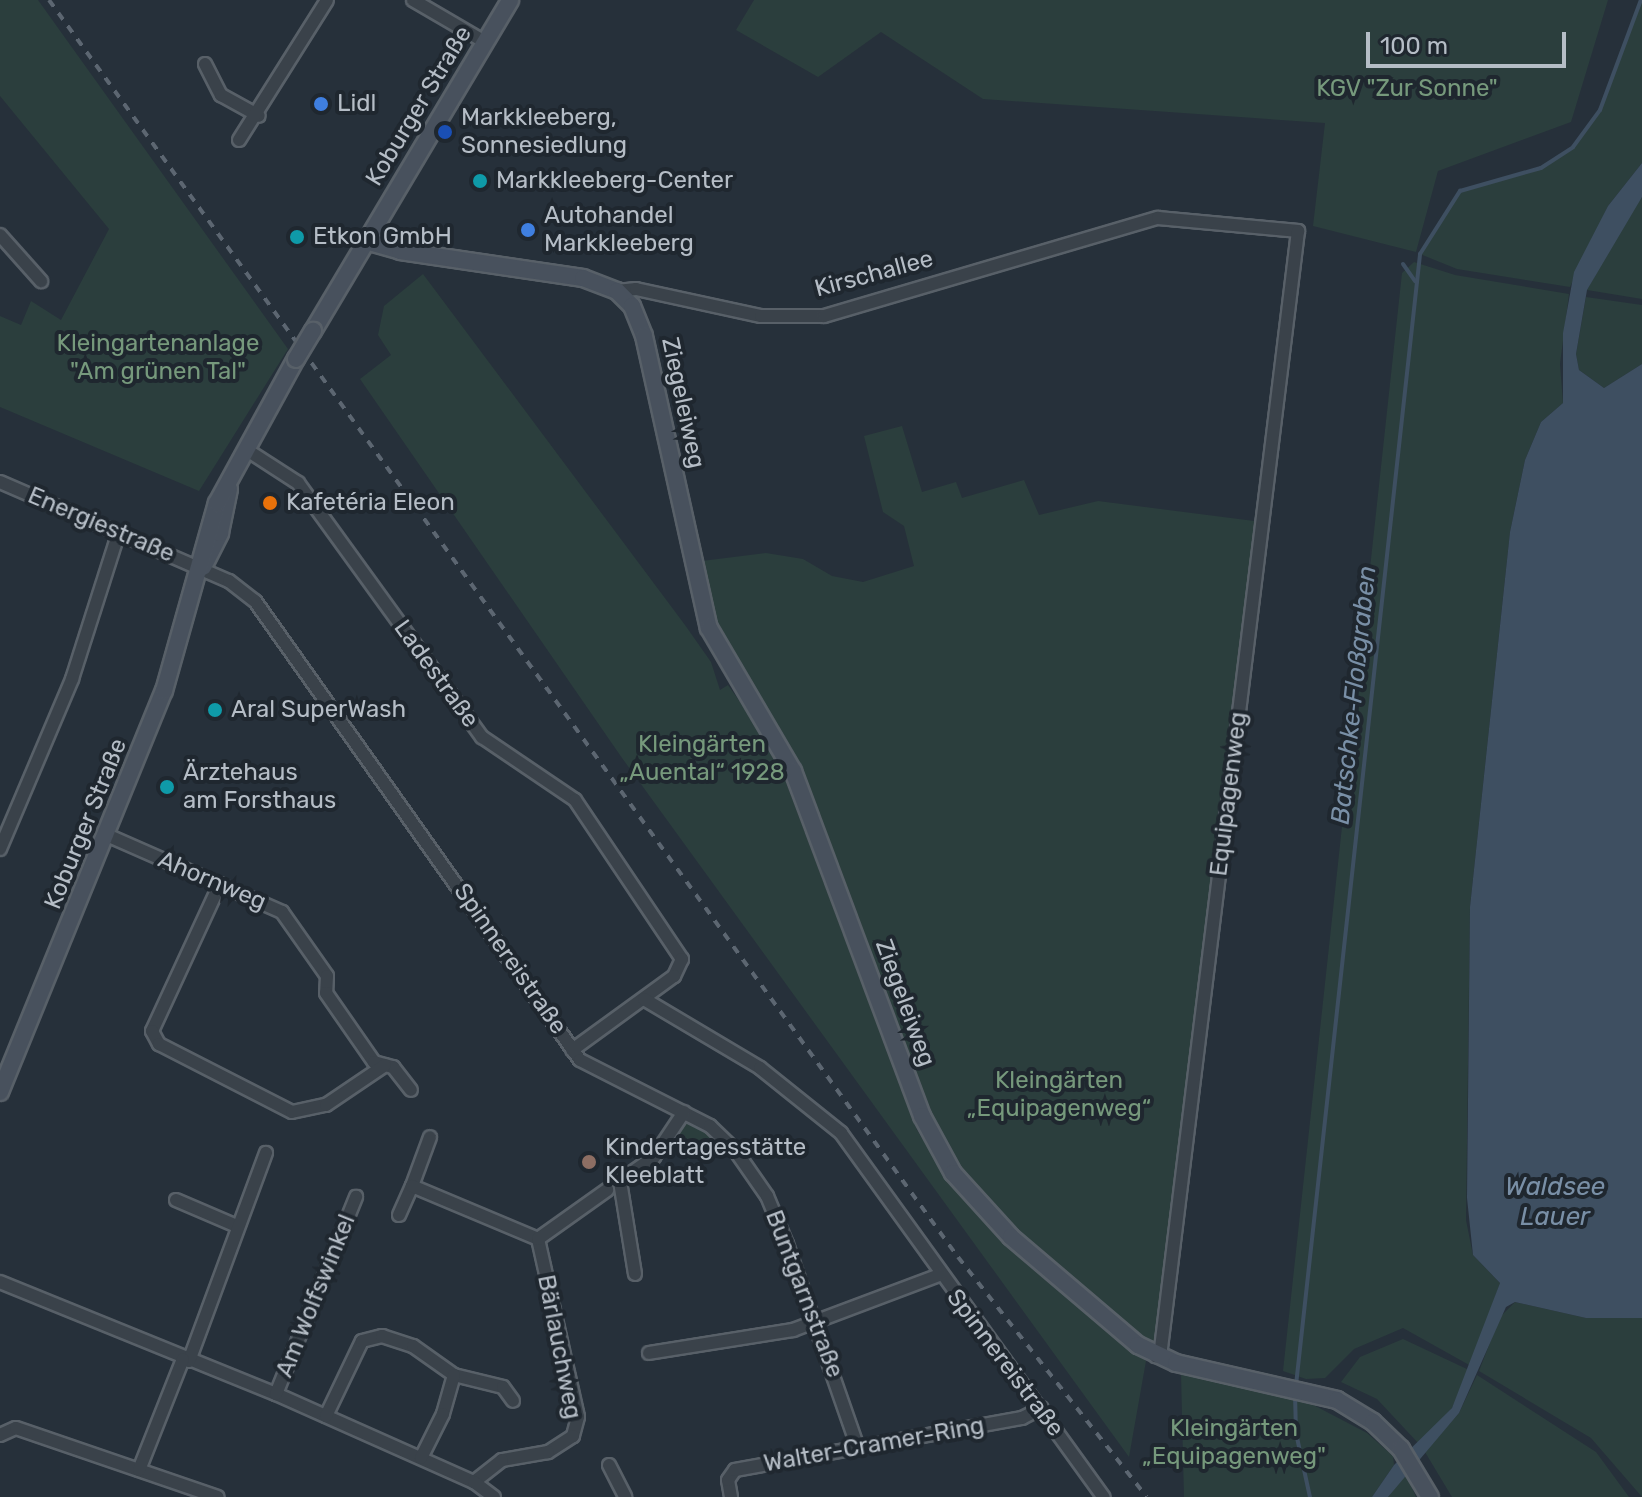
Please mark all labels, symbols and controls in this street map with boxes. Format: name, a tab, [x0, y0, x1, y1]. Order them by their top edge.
scale bar	[1370, 16, 1570, 66]
street label: Koburger Straße	[360, 21, 478, 191]
text: 100 m	[1380, 32, 1448, 60]
park label: KGV "Zur Sonne"	[1316, 75, 1498, 103]
place label: Lidl	[337, 90, 376, 118]
marker: Lidl	[312, 95, 330, 113]
place label: Markkleeberg, Sonnesiedlung	[461, 104, 627, 160]
marker: Markkleeberg, Sonnesiedlung	[436, 123, 454, 141]
place label: Markkleeberg-Center	[496, 167, 733, 195]
marker: Markkleeberg-Center	[471, 172, 489, 190]
place label: Autohandel Markkleeberg	[544, 202, 694, 258]
marker: Autohandel Markkleeberg	[519, 221, 537, 239]
place label: Etkon GmbH	[313, 223, 452, 251]
marker: Etkon GmbH	[288, 228, 306, 246]
street label: Kirschallee	[812, 244, 936, 304]
park label: Kleingartenanlage "Am grünen Tal"	[57, 330, 259, 386]
street label: Ziegeleiweg	[655, 335, 711, 471]
street label: Energiestraße	[23, 481, 179, 569]
place label: Kafetéria Eleon	[286, 489, 455, 517]
marker: Kafetéria Eleon	[261, 494, 279, 512]
water label: Batschke‐Floßgraben	[1325, 564, 1383, 826]
street label: Ladestraße	[387, 615, 485, 733]
place label: Aral SuperWash	[231, 696, 406, 724]
marker: Aral SuperWash	[206, 701, 224, 719]
street label: Equipagenweg	[1205, 710, 1253, 878]
park label: Kleingärten „Auental“ 1928	[619, 731, 785, 787]
street label: Koburger Straße	[39, 734, 133, 914]
place label: Ärztehaus am Forsthaus	[183, 759, 336, 815]
marker: Ärztehaus am Forsthaus	[158, 778, 176, 796]
street label: Ahornweg	[154, 845, 270, 917]
street label: Spinnereistraße	[447, 878, 573, 1040]
street label: Ziegeleiweg	[869, 935, 941, 1071]
park label: Kleingärten „Equipagenweg“	[967, 1067, 1151, 1123]
place label: Kindertagesstätte Kleeblatt	[605, 1134, 806, 1190]
marker: Kindertagesstätte Kleeblatt	[580, 1153, 598, 1171]
water label: Waldsee Lauer	[1505, 1171, 1605, 1232]
street label: Buntgarnstraße	[759, 1206, 849, 1382]
street label: Am Wolfswinkel	[270, 1210, 362, 1382]
street label: Bärlauchweg	[531, 1272, 587, 1422]
street label: Spinnereistraße	[940, 1284, 1070, 1442]
street label: Walter-Cramer-Ring	[762, 1411, 986, 1479]
park label: Kleingärten „Equipagenweg"	[1142, 1415, 1326, 1471]

